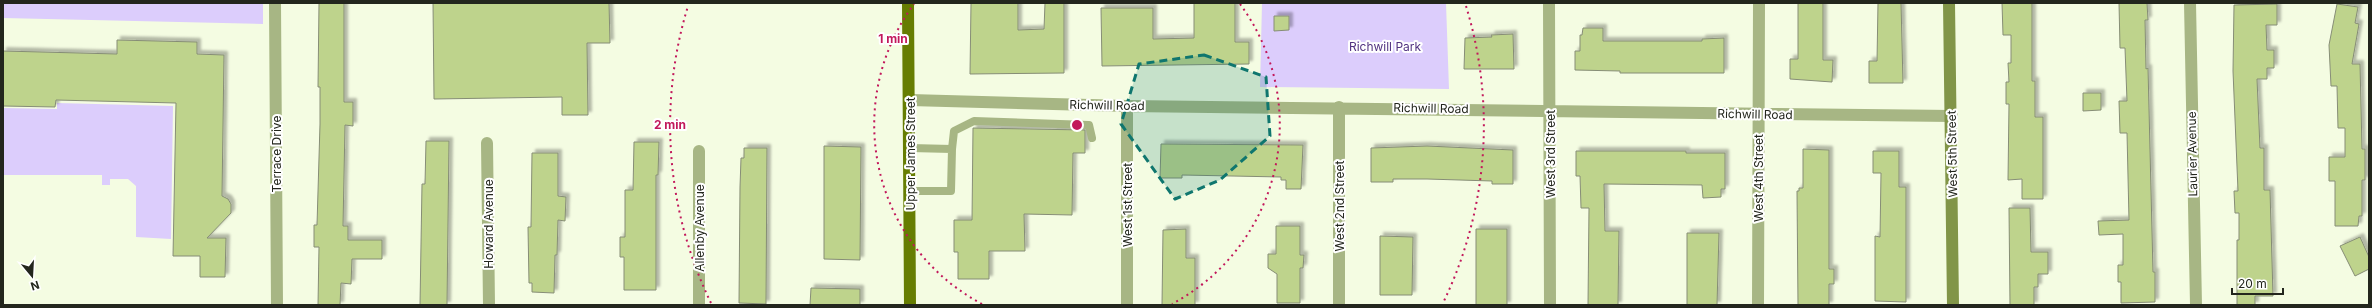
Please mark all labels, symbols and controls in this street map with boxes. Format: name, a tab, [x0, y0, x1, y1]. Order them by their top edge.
text: 1 min	[878, 31, 908, 46]
park label: Richwill Park	[1349, 39, 1422, 54]
street label: Upper James Street	[903, 97, 918, 211]
street label: Richwill Road	[1069, 97, 1145, 113]
street label: Richwill Road	[1393, 100, 1469, 116]
street label: Richwill Road	[1717, 106, 1793, 122]
street label: West 3rd Street	[1543, 110, 1558, 198]
street label: West 5th Street	[1944, 110, 1960, 198]
street label: Laurier Avenue	[2184, 111, 2200, 197]
street label: Terrace Drive	[269, 116, 284, 192]
text: 2 min	[654, 117, 686, 132]
centre of rings	[1070, 118, 1084, 132]
street label: West 4th Street	[1751, 134, 1766, 222]
street label: West 2nd Street	[1332, 161, 1347, 251]
street label: West 1st Street	[1120, 163, 1135, 247]
street label: Howard Avenue	[481, 179, 496, 269]
street label: Allenby Avenue	[692, 184, 707, 272]
north arrow	[12, 256, 52, 296]
scale bar	[2232, 270, 2283, 296]
text: 20 m	[2238, 276, 2267, 291]
text: N	[29, 278, 41, 293]

